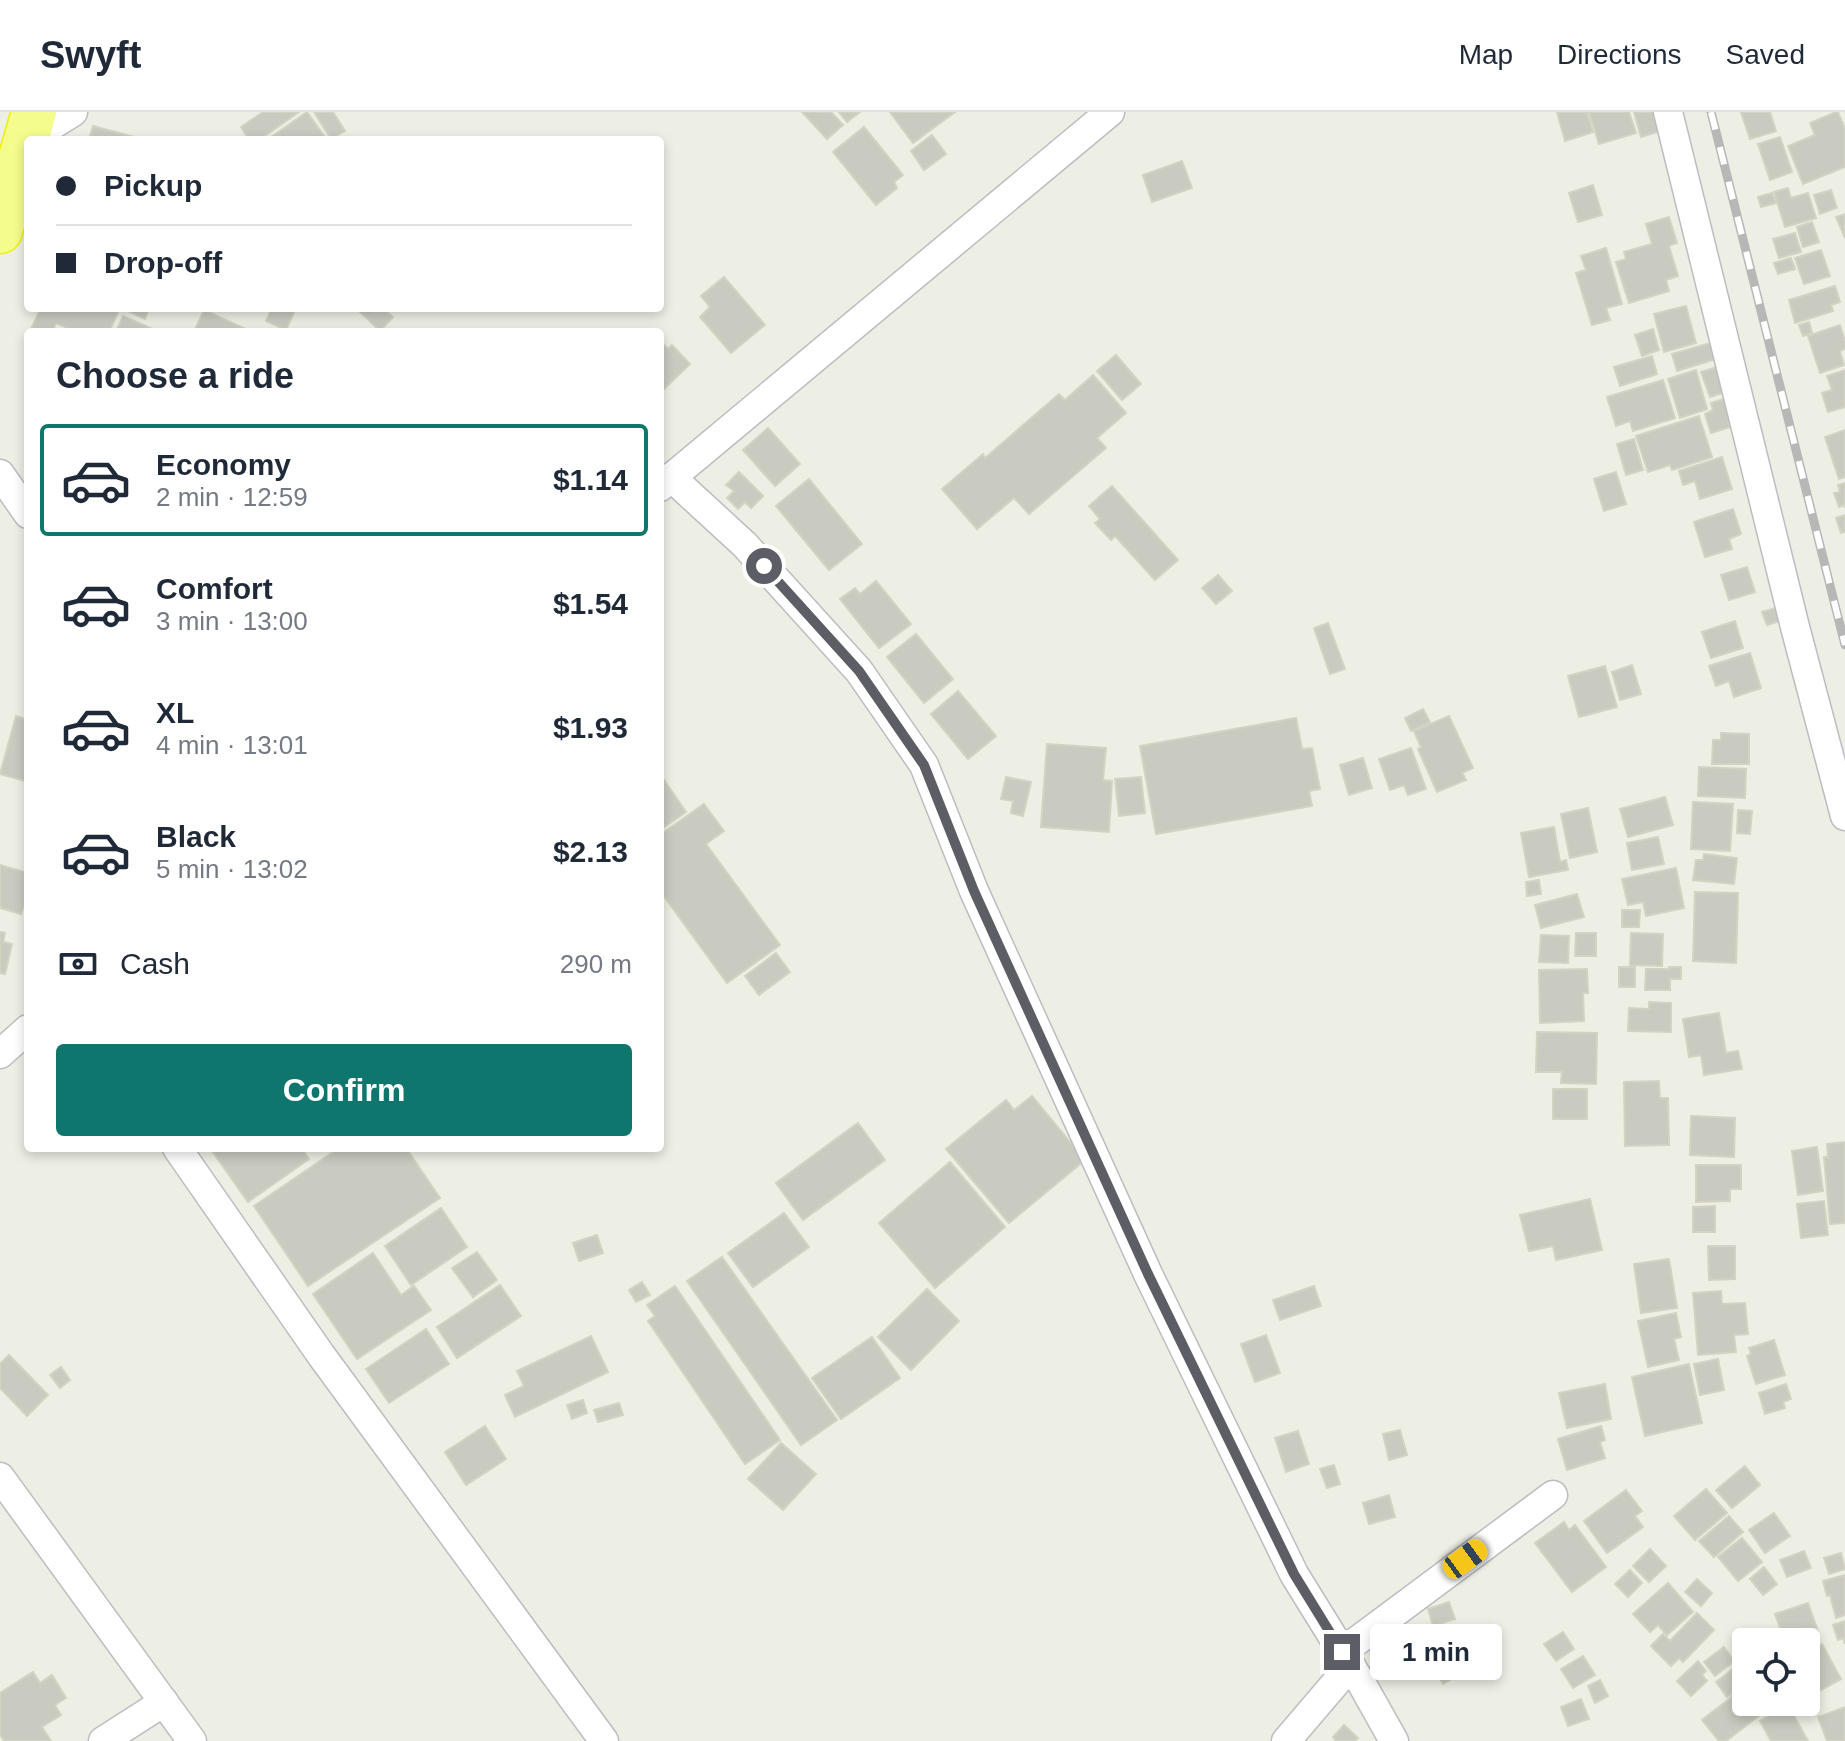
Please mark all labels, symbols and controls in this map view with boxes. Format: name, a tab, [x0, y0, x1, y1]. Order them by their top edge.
text: Swyft	[40, 34, 141, 76]
text: Map	[1459, 39, 1513, 70]
text: Directions	[1557, 39, 1682, 70]
text: Saved	[1726, 39, 1805, 70]
text: Pickup	[104, 169, 202, 202]
text: Drop-off	[104, 246, 222, 279]
text: Choose a ride	[56, 355, 294, 396]
icon: car	[60, 444, 132, 516]
text: Economy	[156, 448, 291, 481]
text: $1.14	[553, 463, 628, 496]
text: 2 min · 12:59	[156, 482, 308, 512]
route start	[746, 548, 782, 584]
icon: car	[60, 568, 132, 640]
text: Comfort	[156, 572, 273, 605]
text: $1.54	[553, 587, 628, 620]
text: 3 min · 13:00	[156, 606, 308, 636]
icon: car	[60, 692, 132, 764]
text: XL	[156, 696, 194, 729]
text: $1.93	[553, 711, 628, 744]
text: 4 min · 13:01	[156, 730, 308, 760]
icon: car	[60, 816, 132, 888]
text: Black	[156, 820, 236, 853]
text: $2.13	[553, 835, 628, 868]
text: 5 min · 13:02	[156, 854, 308, 884]
icon: cash	[56, 942, 100, 986]
text: Cash	[120, 947, 190, 980]
text: 290 m	[560, 949, 632, 979]
button: Confirm	[56, 1044, 632, 1136]
car	[1439, 1535, 1491, 1583]
callout: 1 min	[1370, 1624, 1502, 1680]
map controls	[1732, 1628, 1820, 1716]
button: locate	[1732, 1628, 1820, 1716]
route end	[1324, 1634, 1360, 1670]
text: 1 min	[1402, 1637, 1470, 1667]

